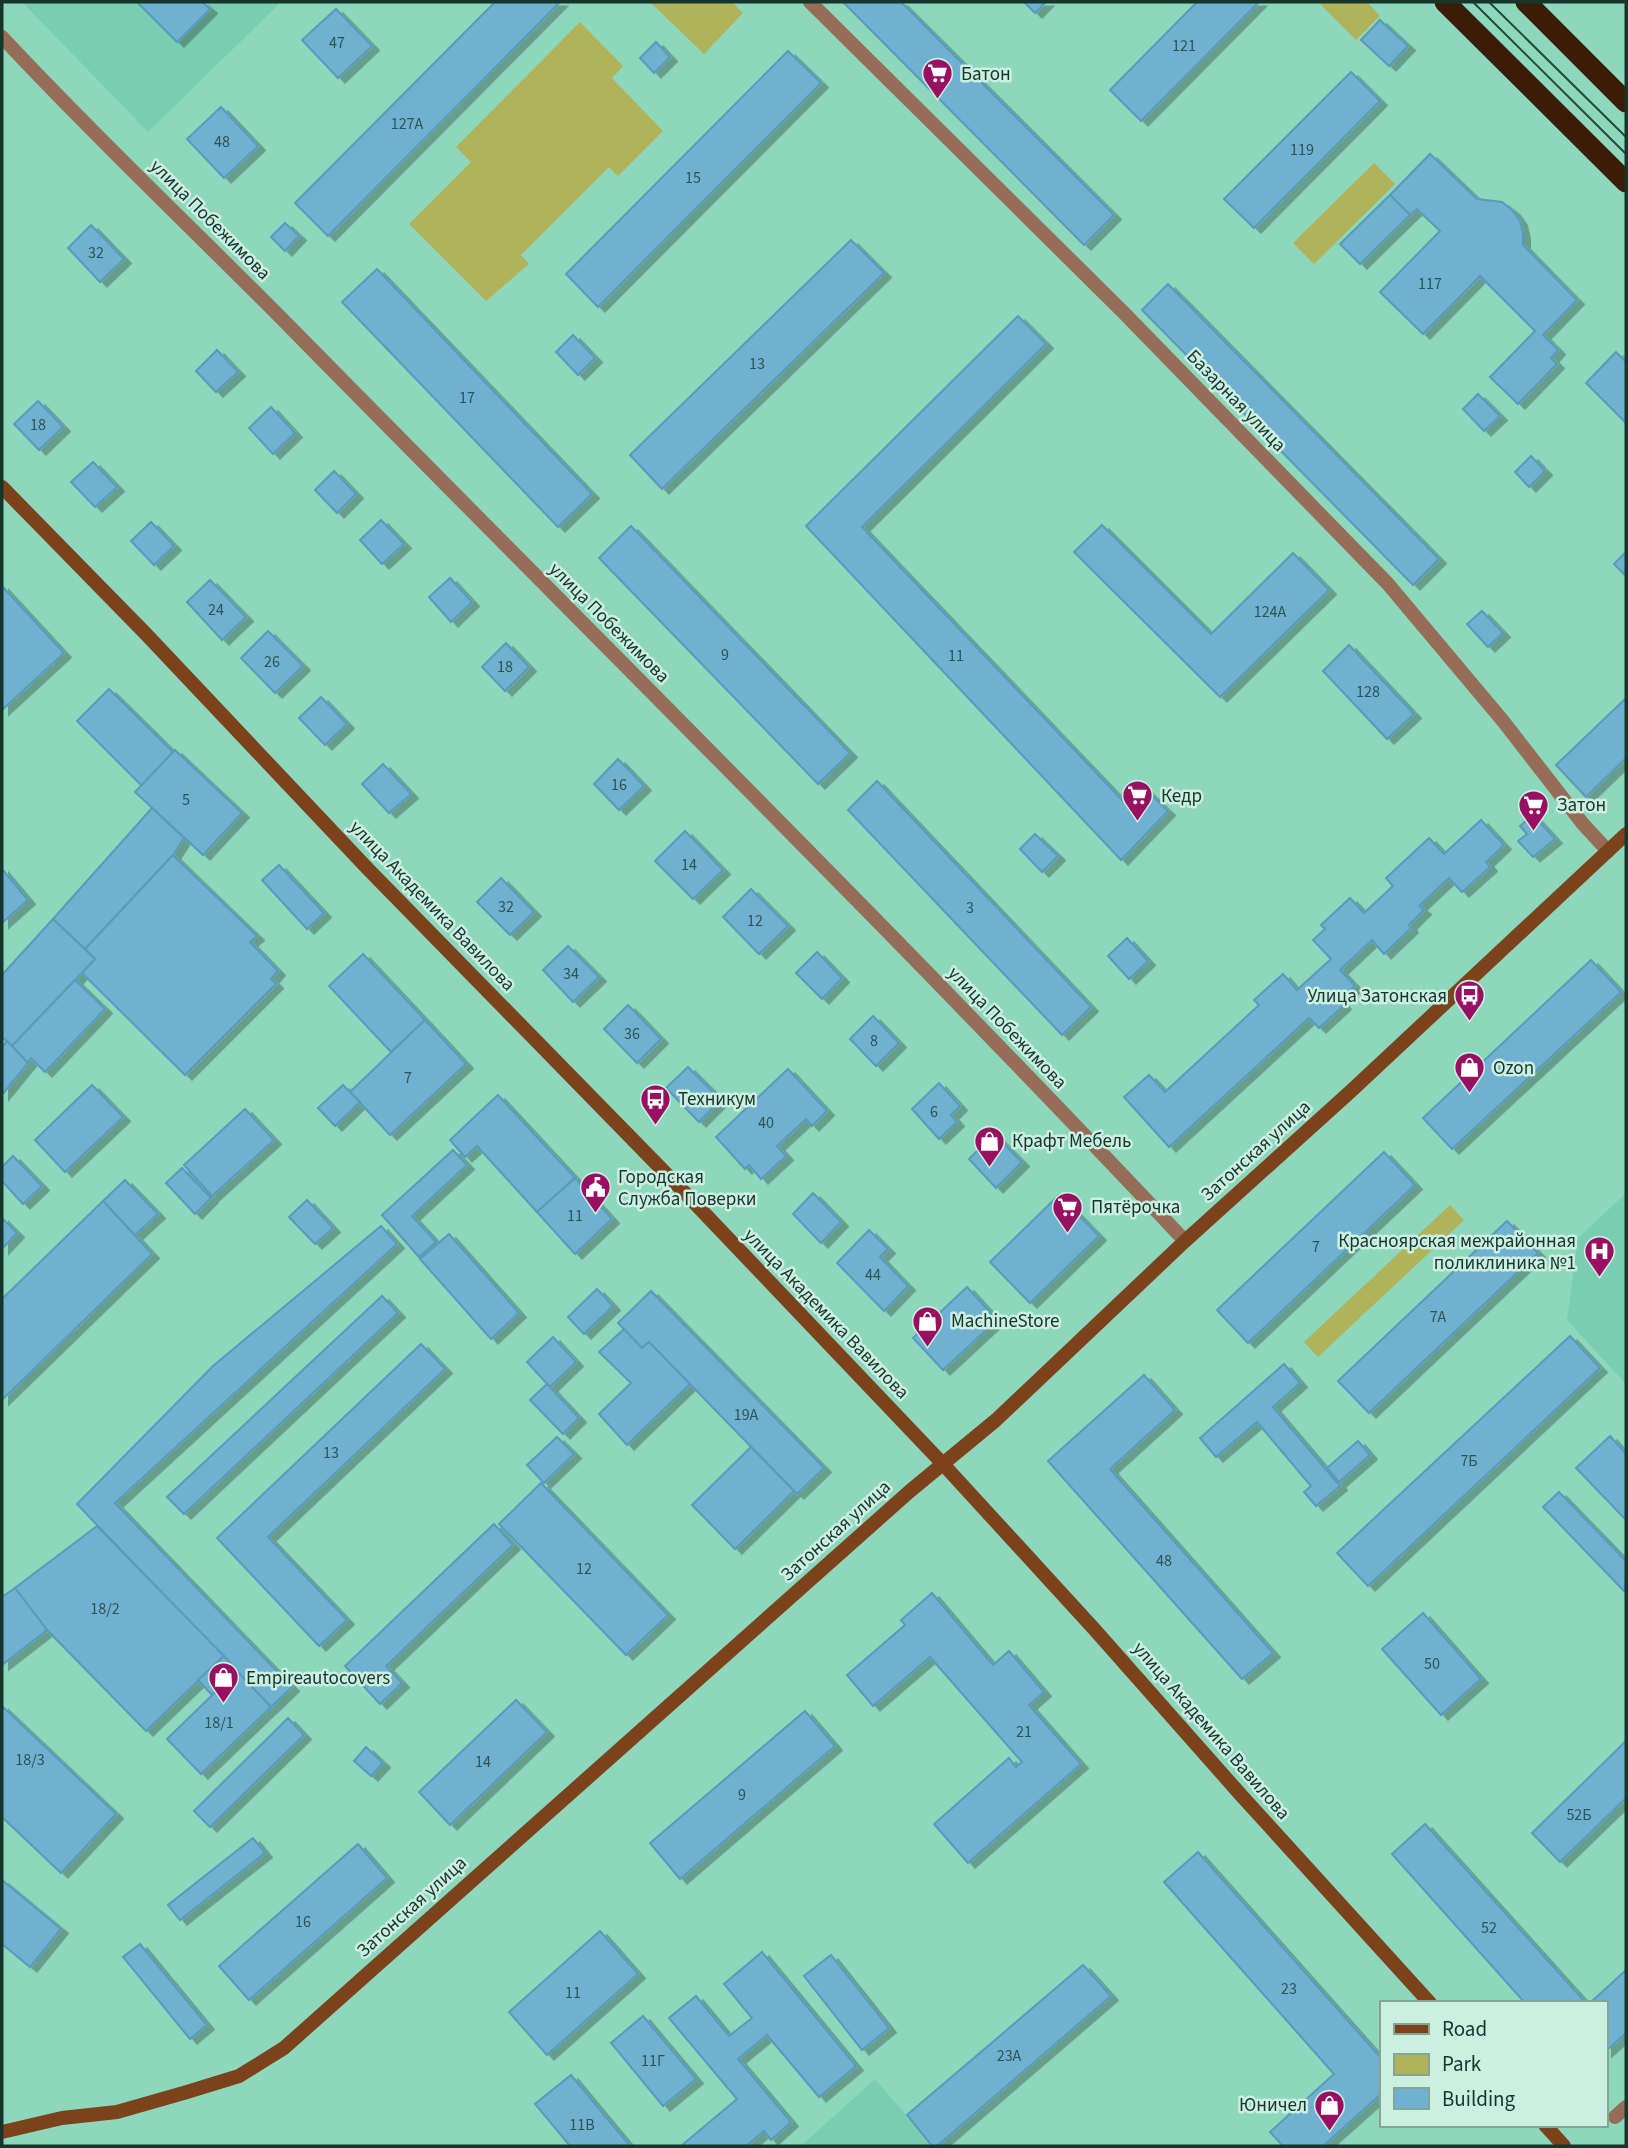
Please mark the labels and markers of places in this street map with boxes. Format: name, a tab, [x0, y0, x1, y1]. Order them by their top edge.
supermarket icon: Батон	[921, 57, 955, 101]
place label: Батон	[961, 61, 1011, 88]
supermarket icon: Кедр	[1121, 779, 1155, 823]
place label: Кедр	[1161, 783, 1202, 810]
supermarket icon: Затон	[1517, 788, 1551, 832]
place label: Затон	[1557, 792, 1606, 819]
bus stop icon: Улица Затонская	[1453, 979, 1487, 1023]
place label: Улица Затонская	[1307, 983, 1447, 1010]
shop icon: Ozon	[1453, 1051, 1487, 1095]
place label: Ozon	[1493, 1055, 1534, 1082]
bus stop icon: Техникум	[638, 1082, 672, 1126]
place label: Техникум	[678, 1086, 756, 1113]
shop icon: Крафт Мебель	[972, 1124, 1006, 1168]
place label: Крафт Мебель	[1012, 1128, 1131, 1155]
place label: Городская Служба Поверки	[618, 1164, 756, 1213]
public building icon: Городская Служба Поверки	[578, 1171, 612, 1215]
supermarket icon: Пятёрочка	[1051, 1190, 1085, 1234]
place label: Пятёрочка	[1091, 1194, 1180, 1221]
place label: Красноярская межрайонная поликлиника №1	[1338, 1228, 1576, 1277]
hospital icon: Красноярская межрайонная поликлиника №1	[1582, 1235, 1616, 1279]
shop icon: MachineStore	[911, 1304, 945, 1348]
place label: MachineStore	[951, 1308, 1059, 1335]
shop icon: Empireautocovers	[206, 1661, 240, 1705]
place label: Empireautocovers	[246, 1665, 390, 1692]
shop icon: Юничел	[1313, 2088, 1347, 2132]
place label: Юничел	[1239, 2092, 1307, 2119]

